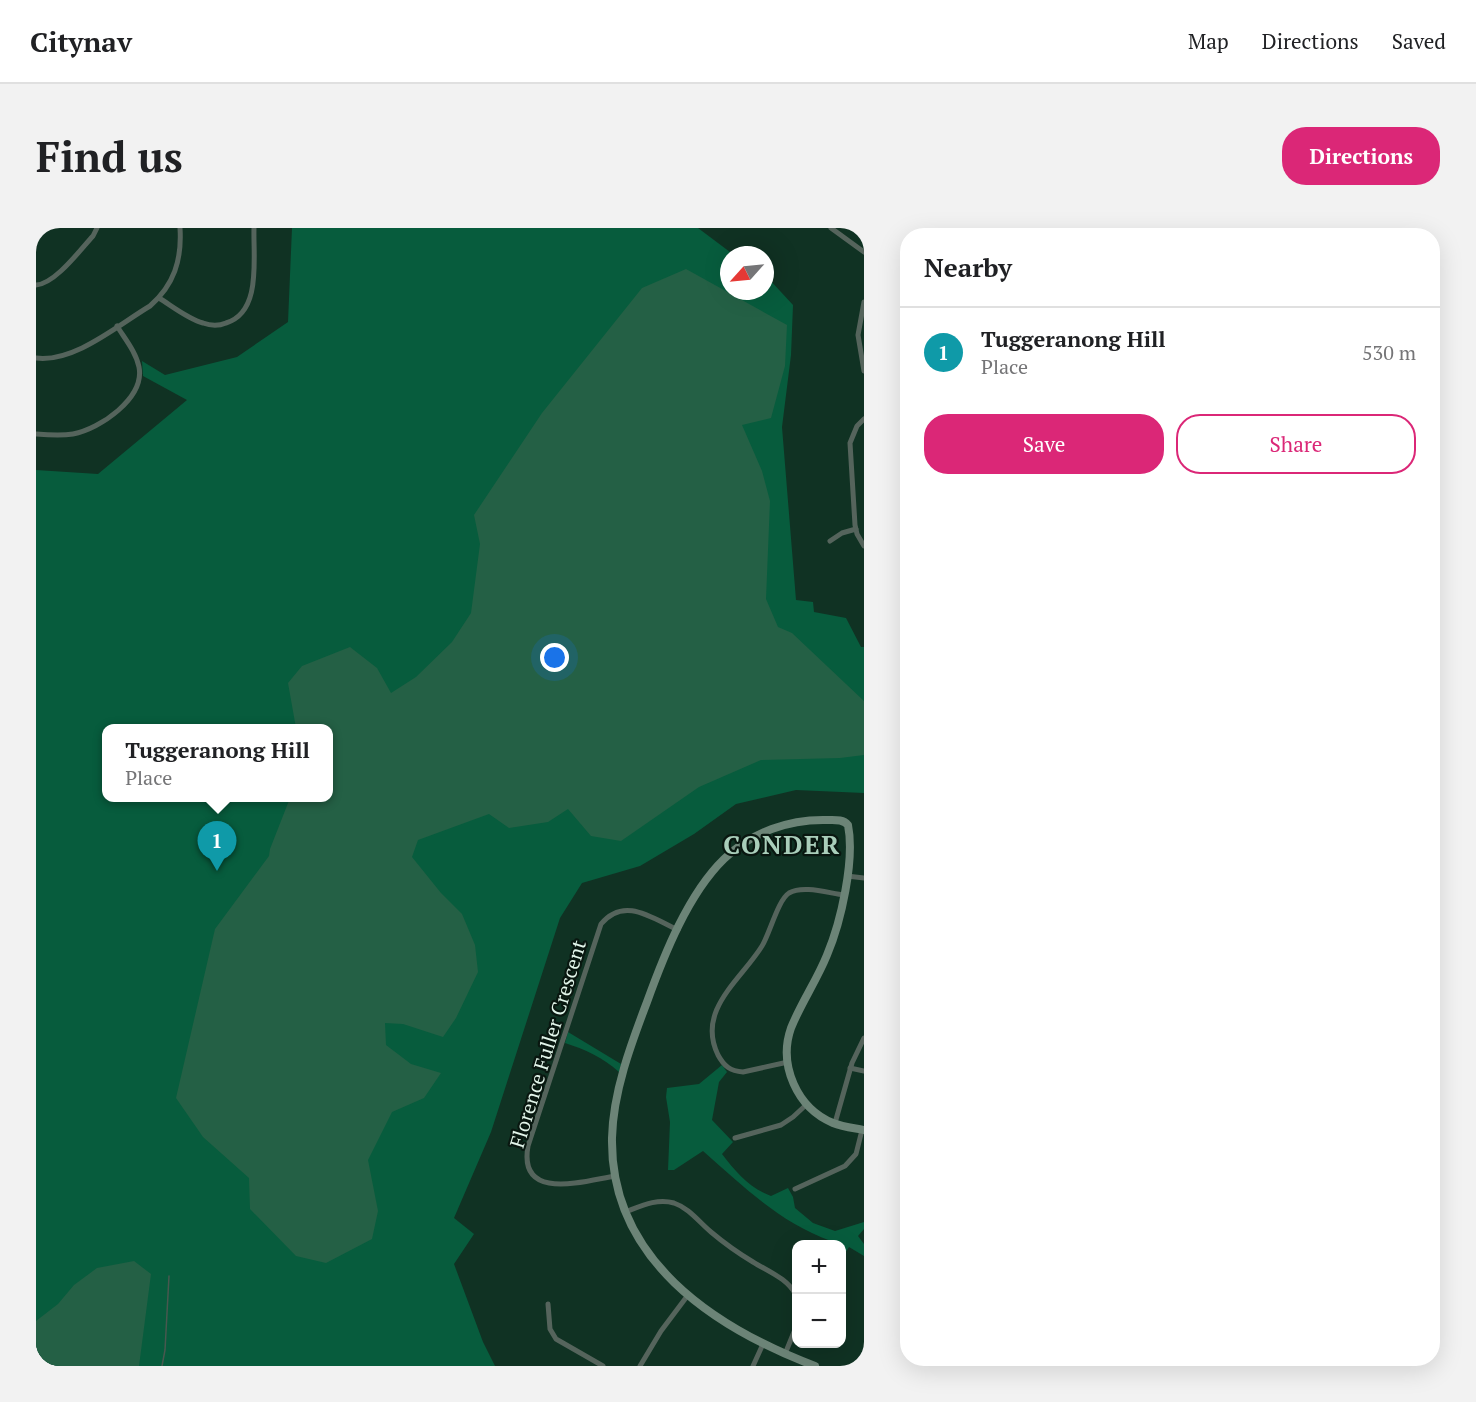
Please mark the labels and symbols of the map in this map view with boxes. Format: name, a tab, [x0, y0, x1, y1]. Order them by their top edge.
north arrow	[720, 246, 774, 300]
your location	[540, 643, 569, 672]
pin: 1	[198, 822, 237, 871]
district label: CONDER	[723, 827, 841, 861]
street label: Florence Fuller Crescent	[503, 936, 592, 1151]

